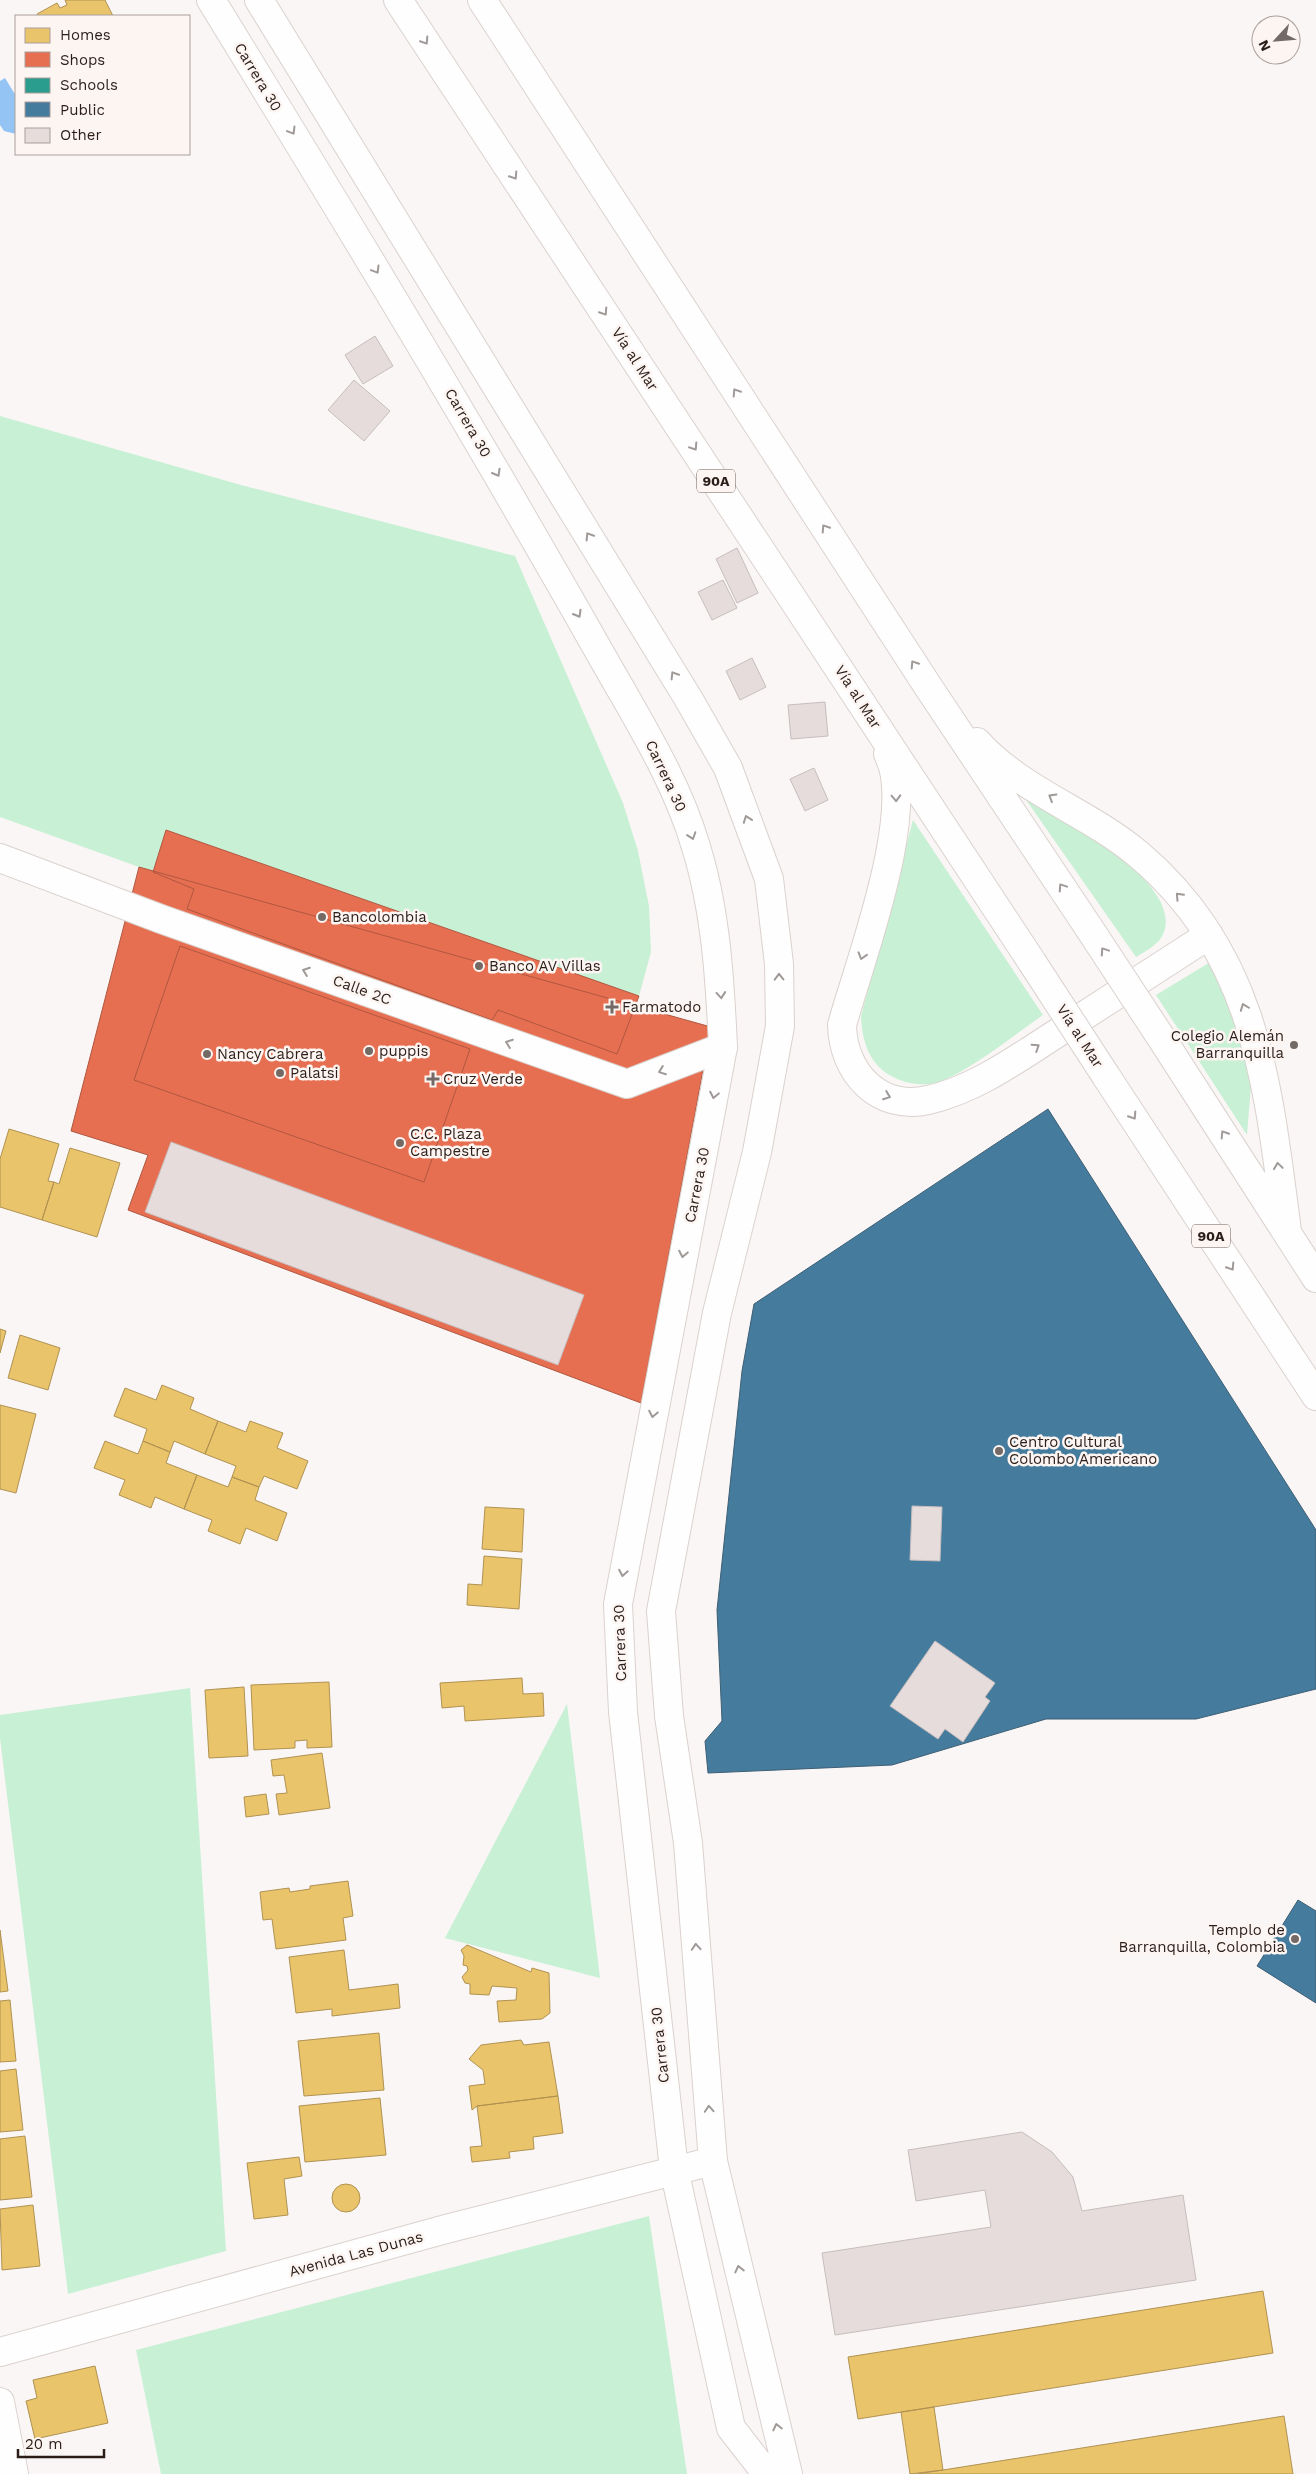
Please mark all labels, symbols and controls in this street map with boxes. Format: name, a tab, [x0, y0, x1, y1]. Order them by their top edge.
legend	[15, 15, 190, 155]
north arrow	[1251, 15, 1301, 65]
text: Homes	[60, 26, 111, 44]
one-way arrow	[419, 35, 428, 44]
text: N	[1255, 38, 1274, 54]
street label: Carrera 30	[231, 39, 285, 115]
text: Shops	[60, 51, 105, 69]
text: Schools	[60, 76, 118, 94]
text: Public	[60, 101, 105, 119]
text: Other	[60, 126, 102, 144]
one-way arrow	[285, 126, 295, 135]
one-way arrow	[508, 171, 517, 180]
one-way arrow	[369, 265, 379, 274]
one-way arrow	[598, 306, 607, 315]
street label: Vía al Mar	[608, 324, 662, 394]
street label: Carrera 30	[441, 385, 495, 461]
one-way arrow	[733, 388, 743, 397]
one-way arrow	[687, 442, 697, 451]
one-way arrow	[490, 468, 500, 477]
road number: 90A	[697, 470, 735, 492]
one-way arrow	[822, 524, 831, 534]
one-way arrow	[585, 533, 595, 542]
one-way arrow	[571, 609, 581, 618]
one-way arrow	[910, 661, 920, 670]
street label: Vía al Mar	[831, 662, 885, 732]
one-way arrow	[671, 671, 680, 680]
street label: Carrera 30	[642, 737, 690, 815]
one-way arrow	[891, 794, 901, 802]
one-way arrow	[1048, 794, 1057, 804]
one-way arrow	[743, 816, 753, 824]
one-way arrow	[686, 831, 696, 839]
one-way arrow	[1058, 883, 1068, 892]
one-way arrow	[1176, 893, 1185, 902]
place label: Bancolombia	[332, 908, 427, 926]
marker: Bancolombia	[316, 911, 328, 923]
one-way arrow	[1101, 948, 1111, 957]
one-way arrow	[858, 951, 868, 960]
place label: Banco AV Villas	[489, 957, 601, 975]
marker: Banco AV Villas	[473, 960, 485, 972]
one-way arrow	[303, 967, 311, 977]
street label: Calle 2C	[330, 971, 394, 1009]
one-way arrow	[774, 973, 784, 981]
one-way arrow	[715, 992, 726, 1000]
place label: Farmatodo	[622, 998, 701, 1016]
marker: Farmatodo	[606, 1001, 618, 1013]
street label: Vía al Mar	[1053, 1001, 1107, 1071]
one-way arrow	[1240, 1003, 1250, 1012]
place label: Colegio Alemán Barranquilla	[1171, 1027, 1284, 1062]
one-way arrow	[505, 1038, 514, 1048]
marker: Colegio Alemán Barranquilla	[1288, 1039, 1300, 1051]
place label: puppis	[379, 1042, 428, 1060]
one-way arrow	[1030, 1043, 1039, 1053]
place label: Nancy Cabrera	[217, 1045, 324, 1063]
marker: puppis	[363, 1045, 375, 1057]
marker: Nancy Cabrera	[201, 1048, 213, 1060]
place label: Palatsi	[290, 1064, 339, 1082]
one-way arrow	[658, 1065, 667, 1075]
marker: Palatsi	[274, 1067, 286, 1079]
place label: Cruz Verde	[443, 1070, 523, 1088]
marker: Cruz Verde	[427, 1073, 439, 1085]
one-way arrow	[710, 1090, 720, 1099]
one-way arrow	[882, 1090, 891, 1100]
one-way arrow	[1126, 1111, 1136, 1120]
place label: C.C. Plaza Campestre	[410, 1125, 490, 1160]
one-way arrow	[1221, 1130, 1230, 1139]
marker: C.C. Plaza Campestre	[394, 1137, 406, 1149]
street label: Carrera 30	[681, 1146, 713, 1224]
one-way arrow	[1273, 1161, 1284, 1169]
road number: 90A	[1192, 1224, 1230, 1248]
one-way arrow	[679, 1250, 689, 1258]
one-way arrow	[1225, 1261, 1235, 1270]
one-way arrow	[648, 1409, 658, 1418]
place label: Centro Cultural Colombo Americano	[1009, 1433, 1157, 1468]
marker: Centro Cultural Colombo Americano	[993, 1445, 1005, 1457]
one-way arrow	[619, 1569, 629, 1578]
street label: Carrera 30	[610, 1604, 630, 1682]
place label: Templo de Barranquilla, Colombia	[1118, 1921, 1286, 1956]
marker: Templo de Barranquilla, Colombia	[1289, 1933, 1301, 1945]
one-way arrow	[691, 1943, 702, 1951]
street label: Carrera 30	[647, 2006, 673, 2084]
one-way arrow	[704, 2105, 715, 2113]
street label: Avenida Las Dunas	[287, 2227, 425, 2281]
one-way arrow	[734, 2264, 745, 2273]
one-way arrow	[772, 2422, 783, 2431]
scale bar	[18, 2426, 104, 2458]
text: 20 m	[25, 2435, 63, 2453]

